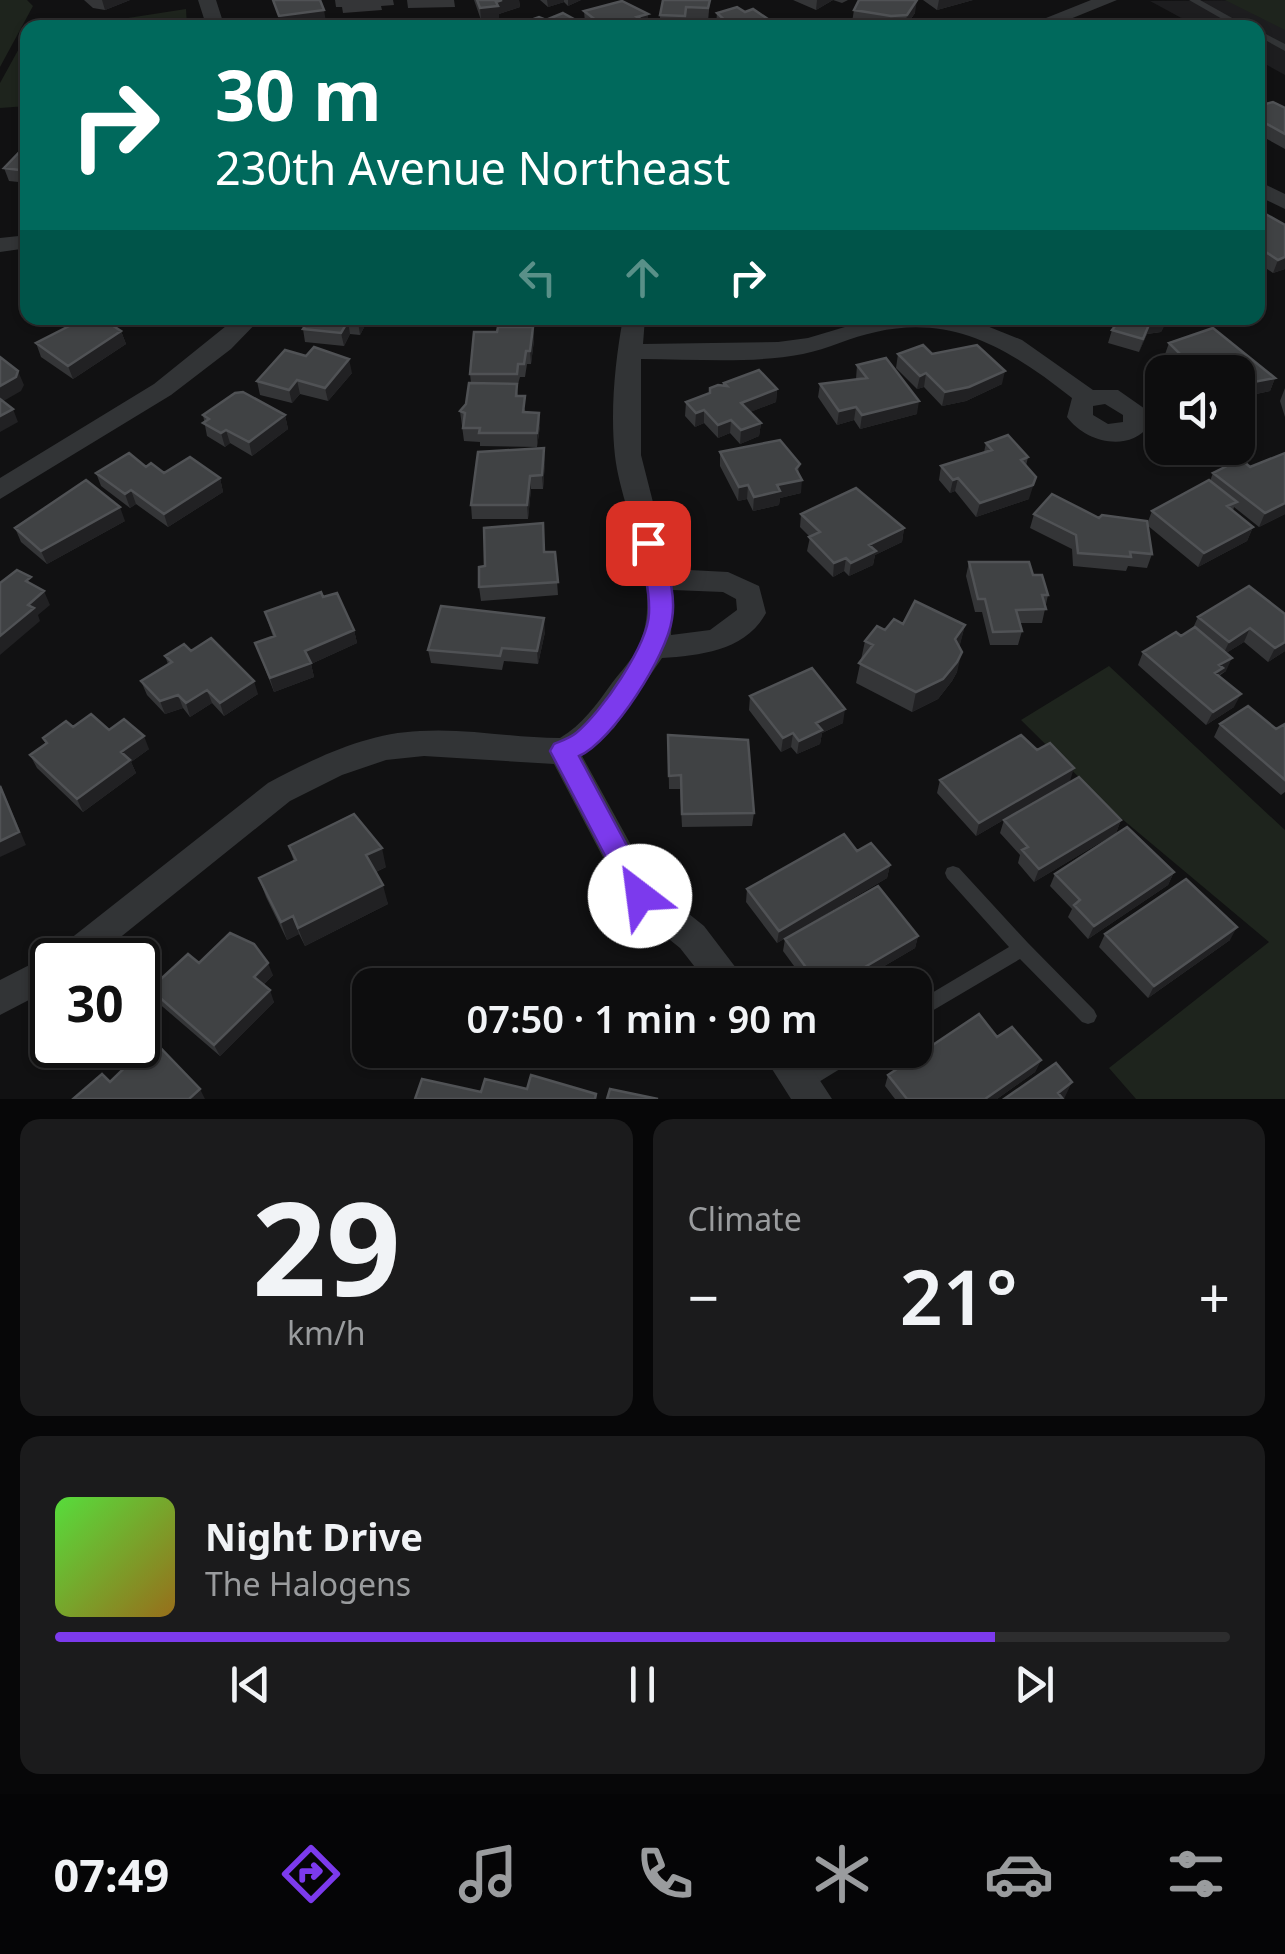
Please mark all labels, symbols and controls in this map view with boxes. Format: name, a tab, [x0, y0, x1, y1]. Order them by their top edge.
text: 30 m	[215, 46, 382, 142]
icon: right	[50, 60, 180, 190]
text: 230th Avenue Northeast	[215, 137, 730, 198]
icon: left	[510, 250, 565, 305]
icon: ahead	[615, 250, 670, 305]
icon: right	[720, 250, 775, 305]
map controls	[1145, 355, 1255, 465]
button: sound	[1145, 355, 1255, 465]
pin	[606, 501, 691, 586]
icon: arrive	[621, 516, 676, 571]
position arrow	[588, 844, 692, 948]
speed limit sign: 30	[30, 938, 160, 1068]
text: 07:50 · 1 min · 90 m	[467, 992, 817, 1044]
text: 29	[252, 1157, 401, 1334]
text: Climate	[688, 1197, 802, 1240]
text: 21°	[900, 1245, 1018, 1347]
text: −	[688, 1259, 719, 1334]
text: +	[1199, 1259, 1230, 1334]
text: km/h	[287, 1311, 366, 1354]
text: Night Drive	[205, 1510, 423, 1562]
text: The Halogens	[205, 1562, 411, 1605]
icon: previous	[223, 1657, 278, 1712]
icon: pause	[615, 1657, 670, 1712]
icon: next	[1007, 1657, 1062, 1712]
icon: directions	[276, 1839, 346, 1909]
icon: music	[453, 1839, 523, 1909]
icon: phone	[630, 1839, 700, 1909]
icon: climate	[807, 1839, 877, 1909]
icon: car	[984, 1839, 1054, 1909]
icon: filters	[1161, 1839, 1231, 1909]
text: 07:49	[54, 1844, 169, 1905]

